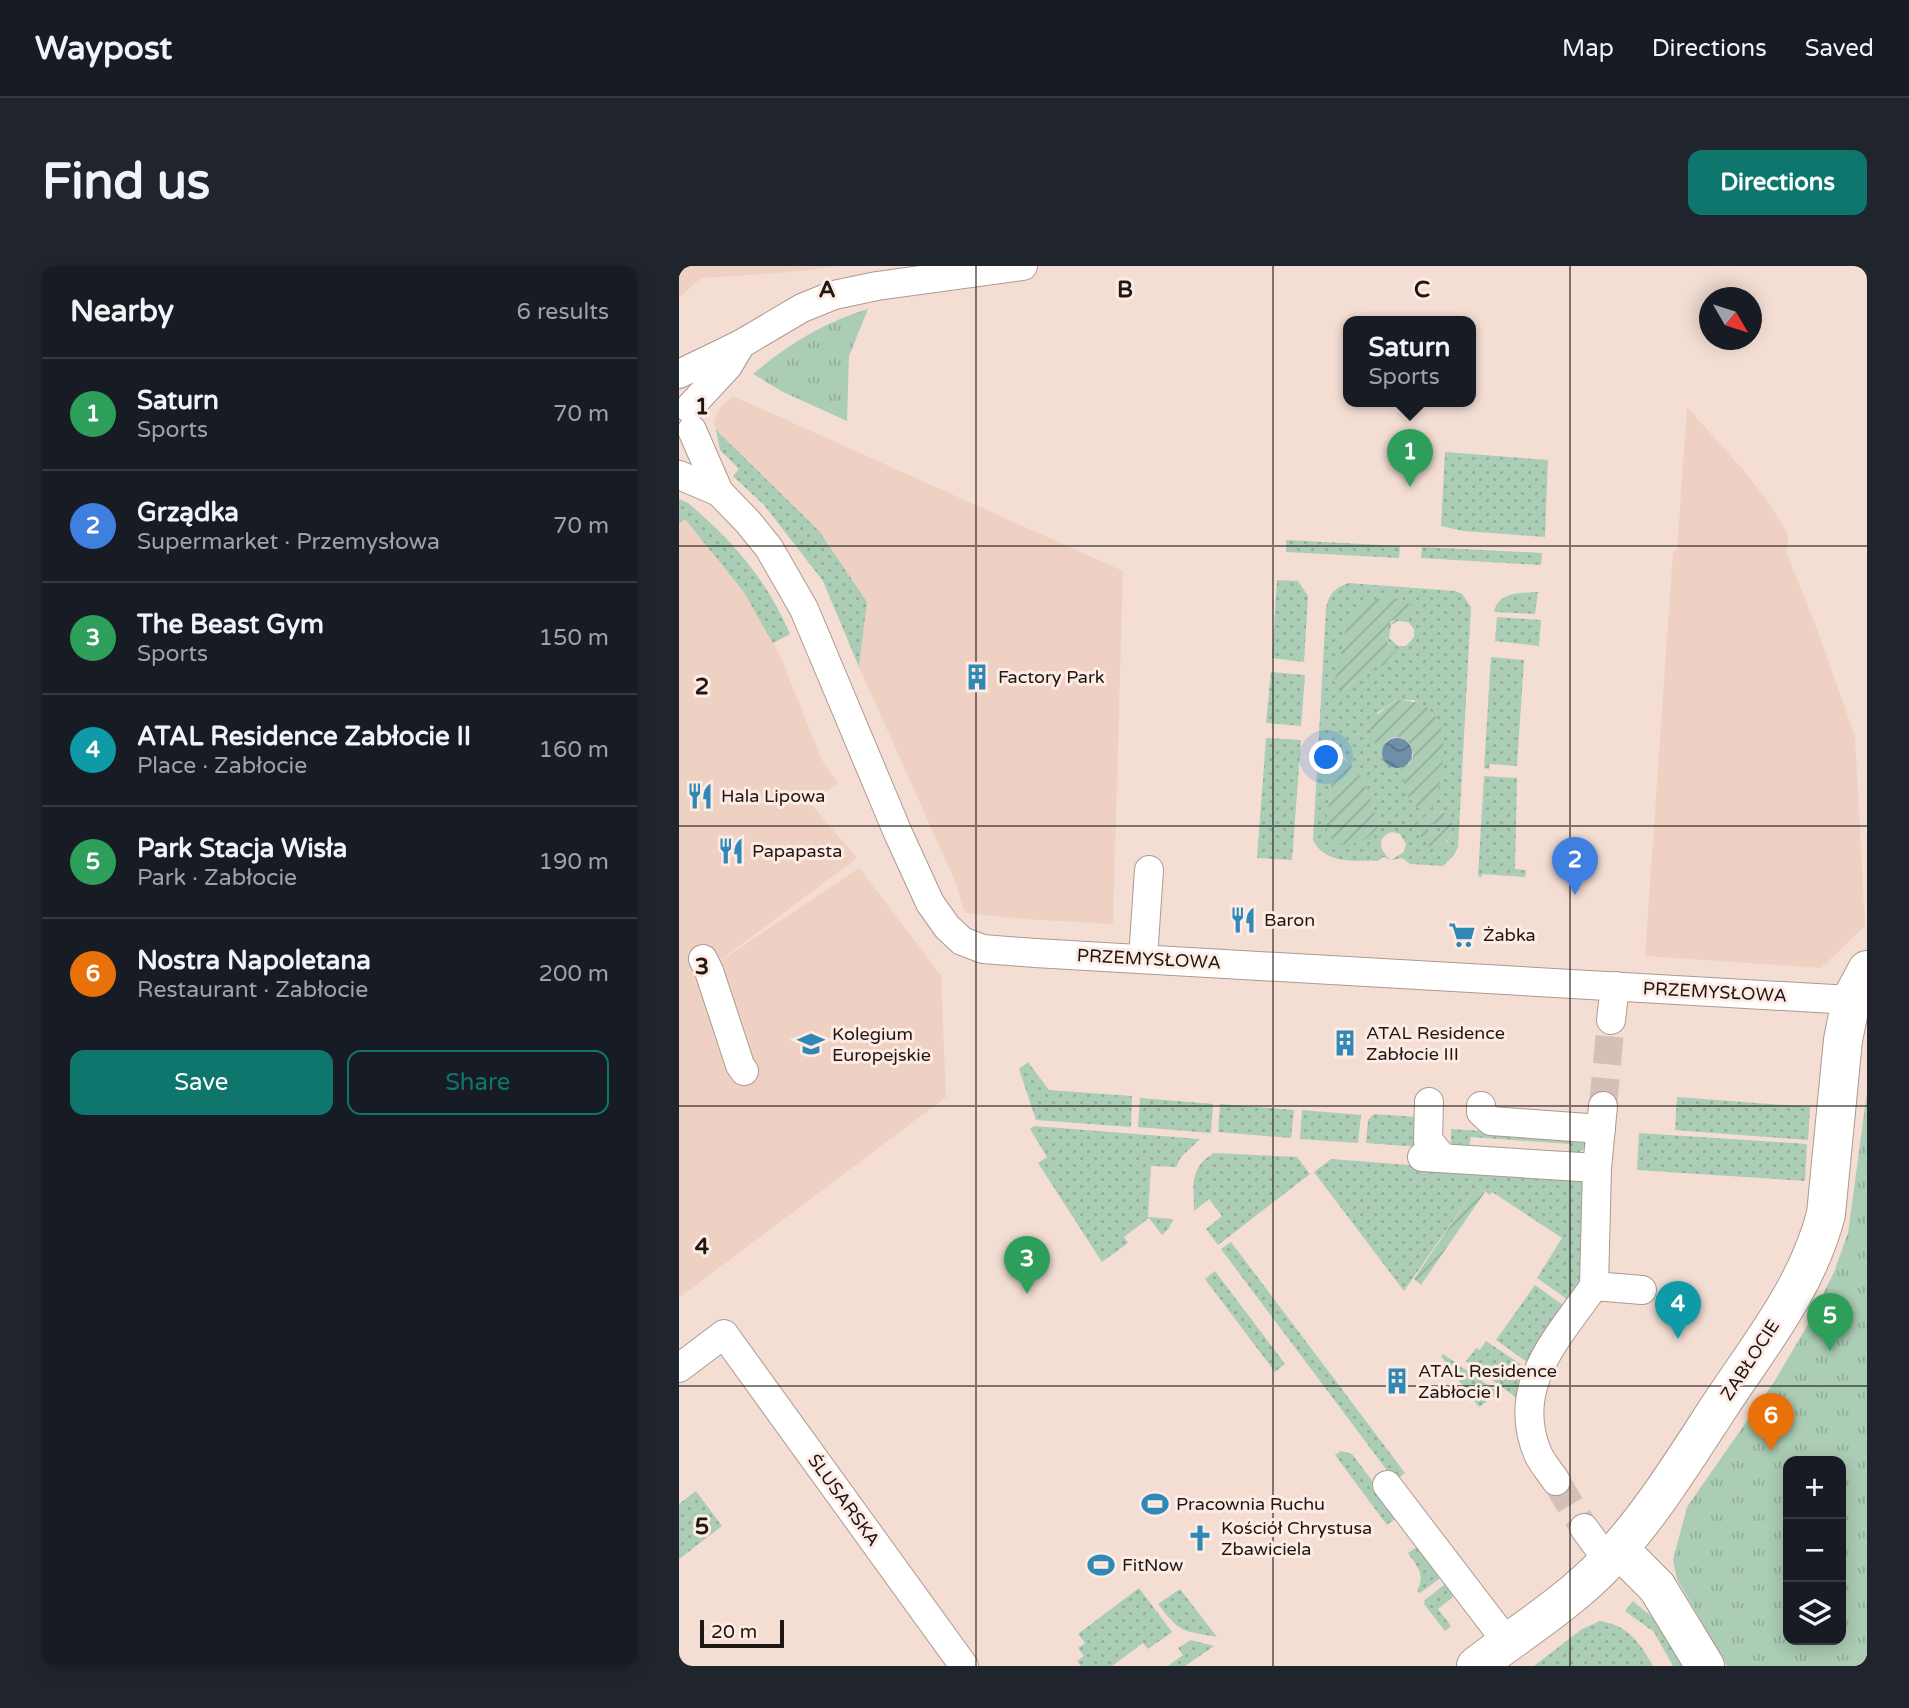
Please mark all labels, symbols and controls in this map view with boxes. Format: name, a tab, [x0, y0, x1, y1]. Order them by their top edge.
text: Waypost	[35, 29, 172, 68]
text: Map	[1562, 34, 1614, 63]
text: Directions	[1652, 34, 1767, 63]
text: Saved	[1805, 34, 1874, 63]
button: Directions	[1688, 150, 1867, 215]
text: Find us	[42, 153, 210, 212]
text: A	[818, 276, 836, 304]
text: B	[1117, 276, 1133, 304]
text: C	[1414, 276, 1430, 304]
north arrow	[1699, 287, 1762, 350]
text: Nearby	[70, 293, 174, 330]
text: 6 results	[516, 298, 609, 326]
popup	[1343, 316, 1476, 407]
text: Saturn	[1369, 332, 1450, 363]
text: Sports	[1369, 363, 1440, 391]
text: Saturn	[137, 385, 219, 416]
text: 1	[695, 393, 709, 421]
text: 1	[86, 400, 100, 428]
text: 70 m	[553, 400, 609, 428]
text: Sports	[137, 416, 208, 444]
pin: 1	[1387, 429, 1433, 487]
text: Grządka	[137, 497, 239, 528]
text: 2	[86, 512, 100, 540]
text: 70 m	[553, 512, 609, 540]
text: Supermarket · Przemysłowa	[137, 528, 440, 556]
text: The Beast Gym	[137, 609, 324, 640]
text: 3	[86, 624, 100, 652]
text: 150 m	[539, 624, 609, 652]
text: Sports	[137, 640, 208, 668]
building icon: Factory Park	[962, 662, 992, 692]
place label: Factory Park	[998, 666, 1105, 688]
text: 2	[695, 673, 709, 701]
text: ATAL Residence Zabłocie II	[137, 721, 471, 752]
text: 4	[86, 736, 100, 764]
text: 160 m	[539, 736, 609, 764]
your location	[1309, 740, 1343, 774]
text: Place · Zabłocie	[137, 752, 307, 780]
restaurant icon: Hala Lipowa	[685, 781, 715, 811]
place label: Hala Lipowa	[721, 785, 825, 807]
text: Park Stacja Wisła	[137, 833, 347, 864]
restaurant icon: Papapasta	[716, 836, 746, 866]
pin: 2	[1552, 837, 1598, 895]
place label: Papapasta	[752, 840, 842, 862]
text: 5	[86, 848, 100, 876]
text: 190 m	[539, 848, 609, 876]
text: Park · Zabłocie	[137, 864, 297, 892]
restaurant icon: Baron	[1228, 905, 1258, 935]
place label: Baron	[1264, 909, 1315, 931]
supermarket icon: Żabka	[1447, 920, 1477, 950]
place label: Żabka	[1483, 924, 1536, 946]
street label: PRZEMYSŁOWA	[1076, 944, 1222, 974]
text: Nostra Napoletana	[137, 945, 371, 976]
text: 3	[695, 953, 709, 981]
text: 6	[86, 960, 100, 988]
text: 200 m	[539, 960, 609, 988]
text: Restaurant · Zabłocie	[137, 976, 368, 1004]
street label: PRZEMYSŁOWA	[1642, 977, 1788, 1007]
place label: ATAL Residence Zabłocie III	[1366, 1022, 1505, 1065]
place label: Kolegium Europejskie	[832, 1023, 931, 1066]
building icon: ATAL Residence Zabłocie III	[1330, 1028, 1360, 1058]
school or university icon: Kolegium Europejskie	[796, 1029, 826, 1059]
button: Save	[70, 1050, 333, 1115]
button: Share	[347, 1050, 609, 1115]
text: 4	[695, 1233, 710, 1261]
pin: 3	[1004, 1236, 1050, 1294]
pin: 4	[1655, 1281, 1701, 1339]
pin: 5	[1807, 1293, 1853, 1351]
street label: ZABŁOCIE	[1716, 1316, 1784, 1404]
place label: ATAL Residence Zabłocie I	[1418, 1360, 1557, 1403]
building icon: ATAL Residence Zabłocie I	[1382, 1366, 1412, 1396]
pin: 6	[1748, 1393, 1794, 1451]
street label: ŚLUSARSKA	[803, 1450, 885, 1550]
map controls	[1783, 1456, 1846, 1645]
button: +	[1783, 1456, 1846, 1519]
sports icon: Pracownia Ruchu	[1140, 1489, 1170, 1519]
place label: Pracownia Ruchu	[1176, 1493, 1325, 1515]
text: 5	[695, 1513, 709, 1541]
place label: Kościół Chrystusa Zbawiciela	[1221, 1517, 1372, 1560]
button: −	[1783, 1519, 1846, 1582]
church icon: Kościół Chrystusa Zbawiciela	[1185, 1523, 1215, 1553]
sports icon: FitNow	[1086, 1550, 1116, 1580]
place label: FitNow	[1122, 1554, 1183, 1576]
button: layers	[1783, 1582, 1846, 1645]
scale bar	[700, 1617, 784, 1649]
text: 20 m	[711, 1621, 757, 1643]

